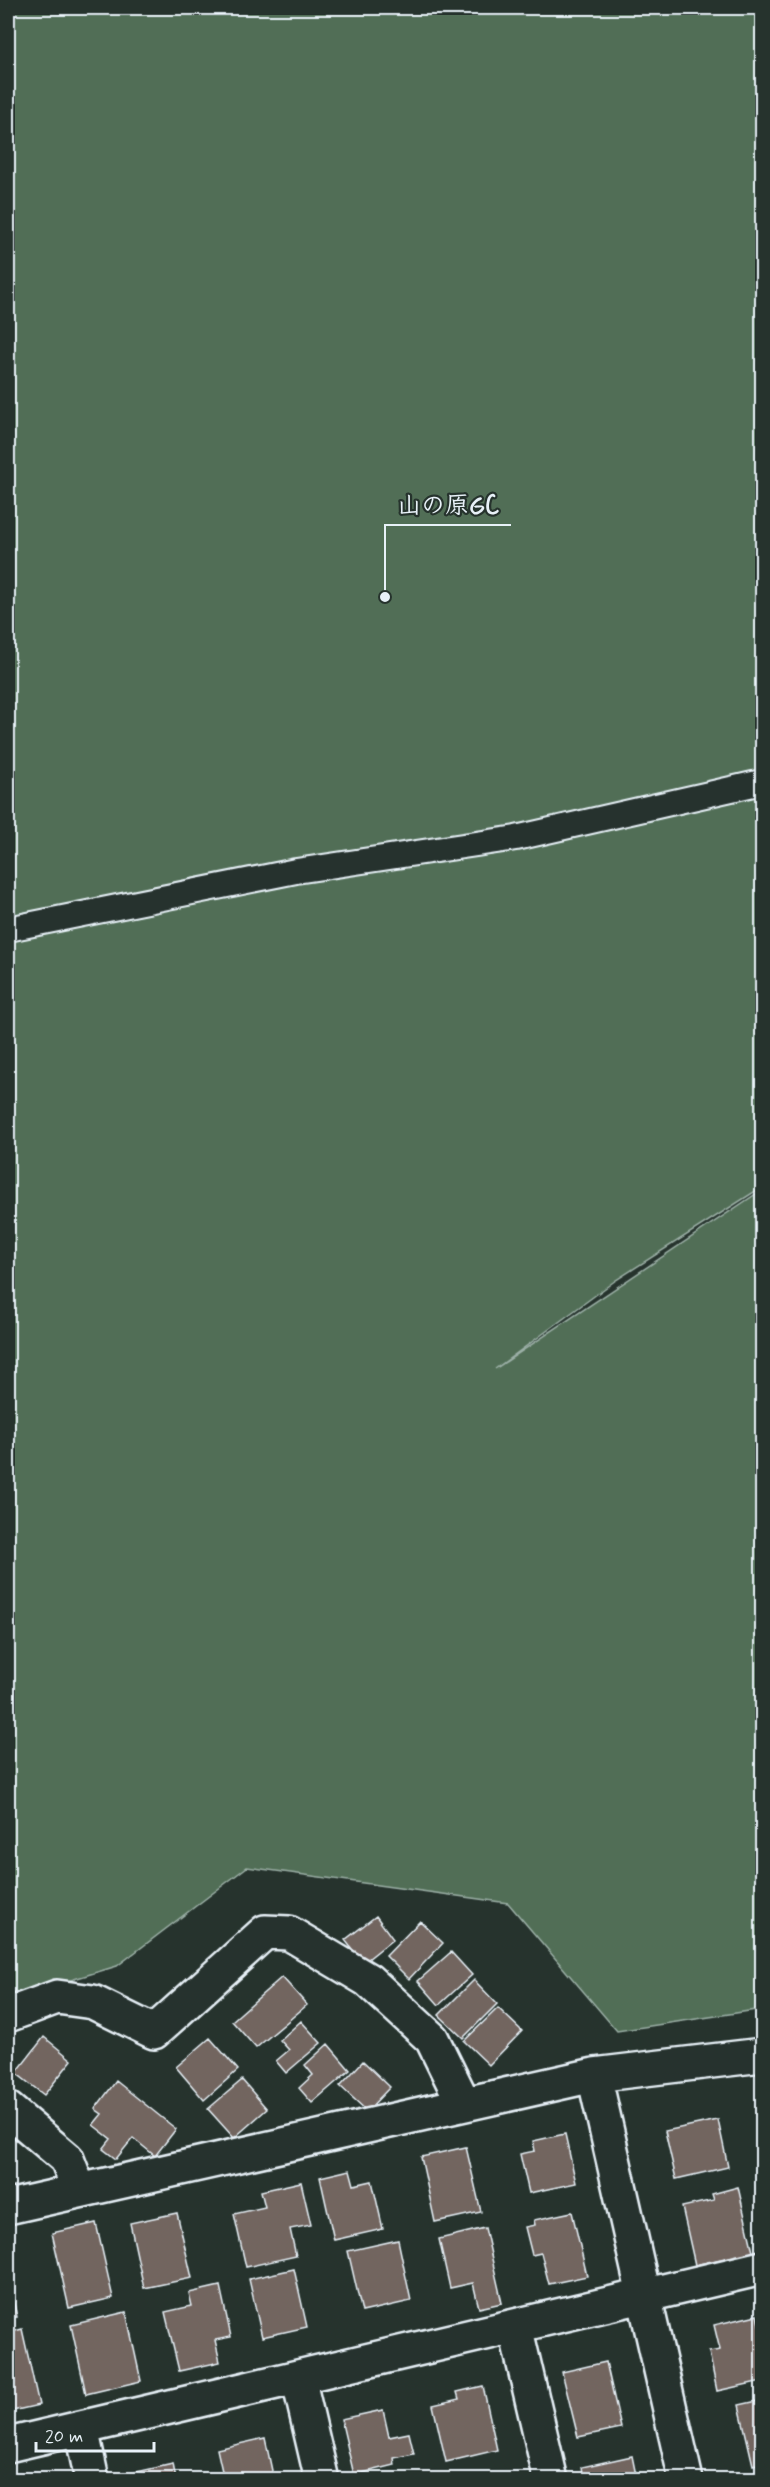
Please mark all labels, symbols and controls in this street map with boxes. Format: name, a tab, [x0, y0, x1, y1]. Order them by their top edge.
callout: 山の原GC	[385, 483, 511, 525]
text: 山の原GC	[397, 491, 499, 522]
scale bar	[36, 2415, 154, 2453]
text: 20 m	[45, 2425, 83, 2449]

